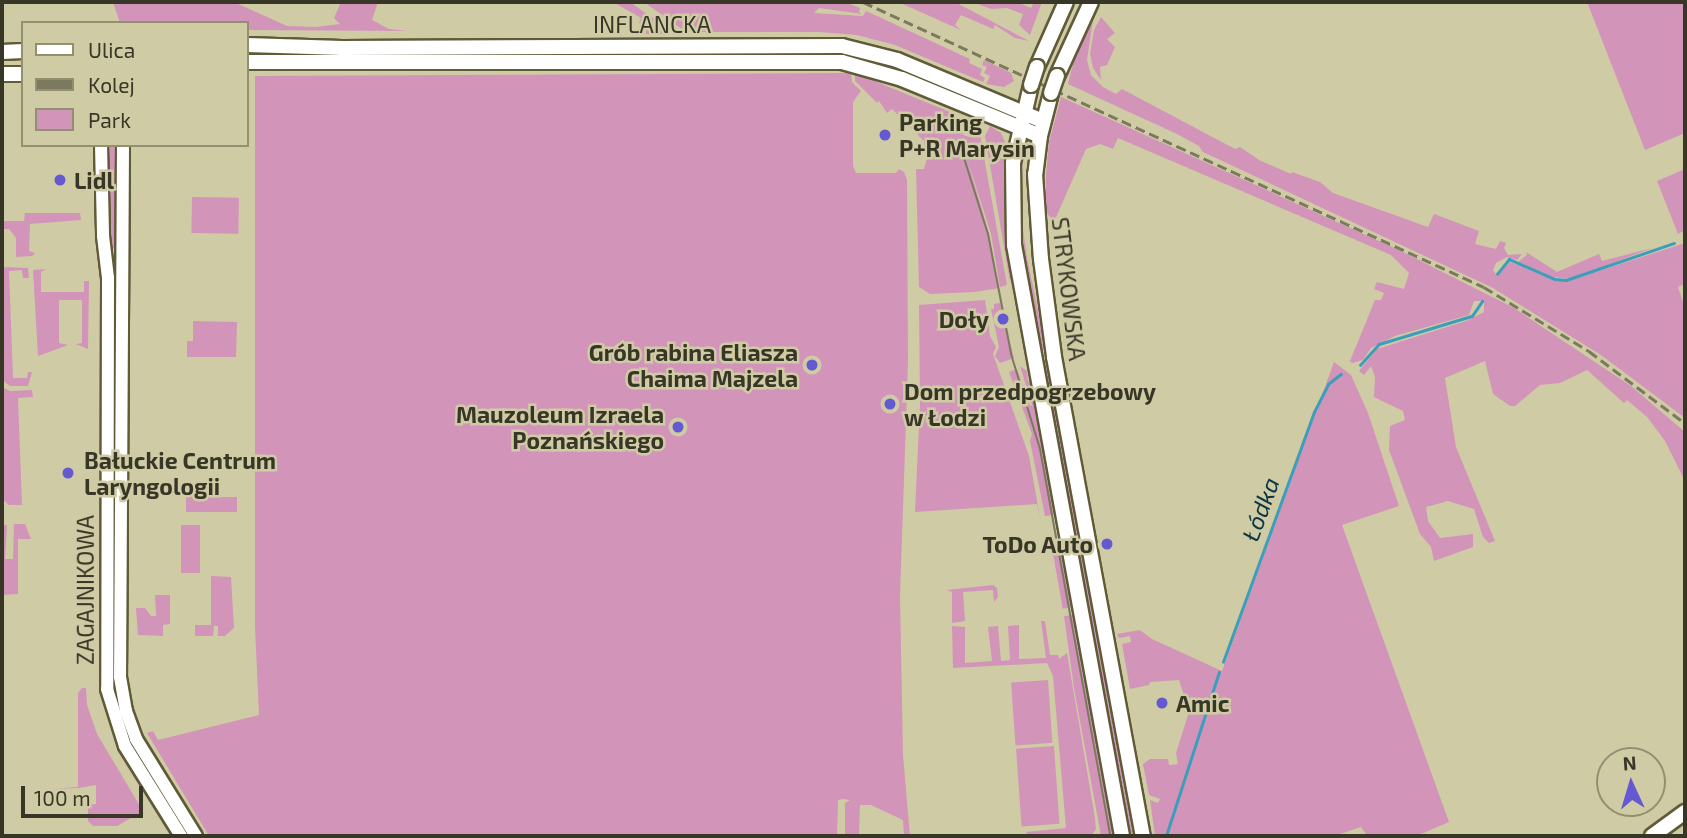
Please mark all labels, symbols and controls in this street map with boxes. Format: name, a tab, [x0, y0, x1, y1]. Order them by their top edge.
street label: INFLANCKA	[593, 10, 711, 38]
legend	[21, 21, 248, 147]
text: Ulica	[88, 37, 135, 62]
text: Kolej	[88, 72, 135, 97]
text: Park	[88, 107, 131, 132]
place label: Parking P+R Marysin	[899, 108, 1035, 162]
marker: Parking P+R Marysin	[877, 127, 893, 143]
place label: Lidl	[74, 166, 114, 194]
marker: Lidl	[52, 172, 68, 188]
street label: STRYKOWSKA	[1047, 216, 1091, 362]
place label: Doły	[939, 305, 989, 333]
marker: Doły	[995, 311, 1011, 327]
place label: Grób rabina Eliasza Chaima Majzela	[589, 338, 798, 392]
marker: Grób rabina Eliasza Chaima Majzela	[804, 357, 820, 373]
place label: Dom przedpogrzebowy w Łodzi	[904, 377, 1156, 431]
marker: Dom przedpogrzebowy w Łodzi	[882, 396, 898, 412]
place label: Mauzoleum Izraela Poznańskiego	[456, 400, 664, 454]
marker: Mauzoleum Izraela Poznańskiego	[670, 419, 686, 435]
place label: Bałuckie Centrum Laryngologii	[84, 446, 276, 500]
marker: Bałuckie Centrum Laryngologii	[58, 463, 78, 483]
water label: Łódka	[1235, 473, 1285, 545]
street label: ZAGAJNIKOWA	[71, 515, 99, 665]
place label: ToDo Auto	[982, 530, 1093, 558]
marker: ToDo Auto	[1099, 536, 1115, 552]
place label: Amic	[1176, 689, 1229, 717]
marker: Amic	[1154, 695, 1170, 711]
north arrow	[1596, 747, 1666, 817]
text: N	[1622, 751, 1637, 774]
scale bar	[24, 772, 147, 816]
text: 100 m	[34, 785, 91, 810]

